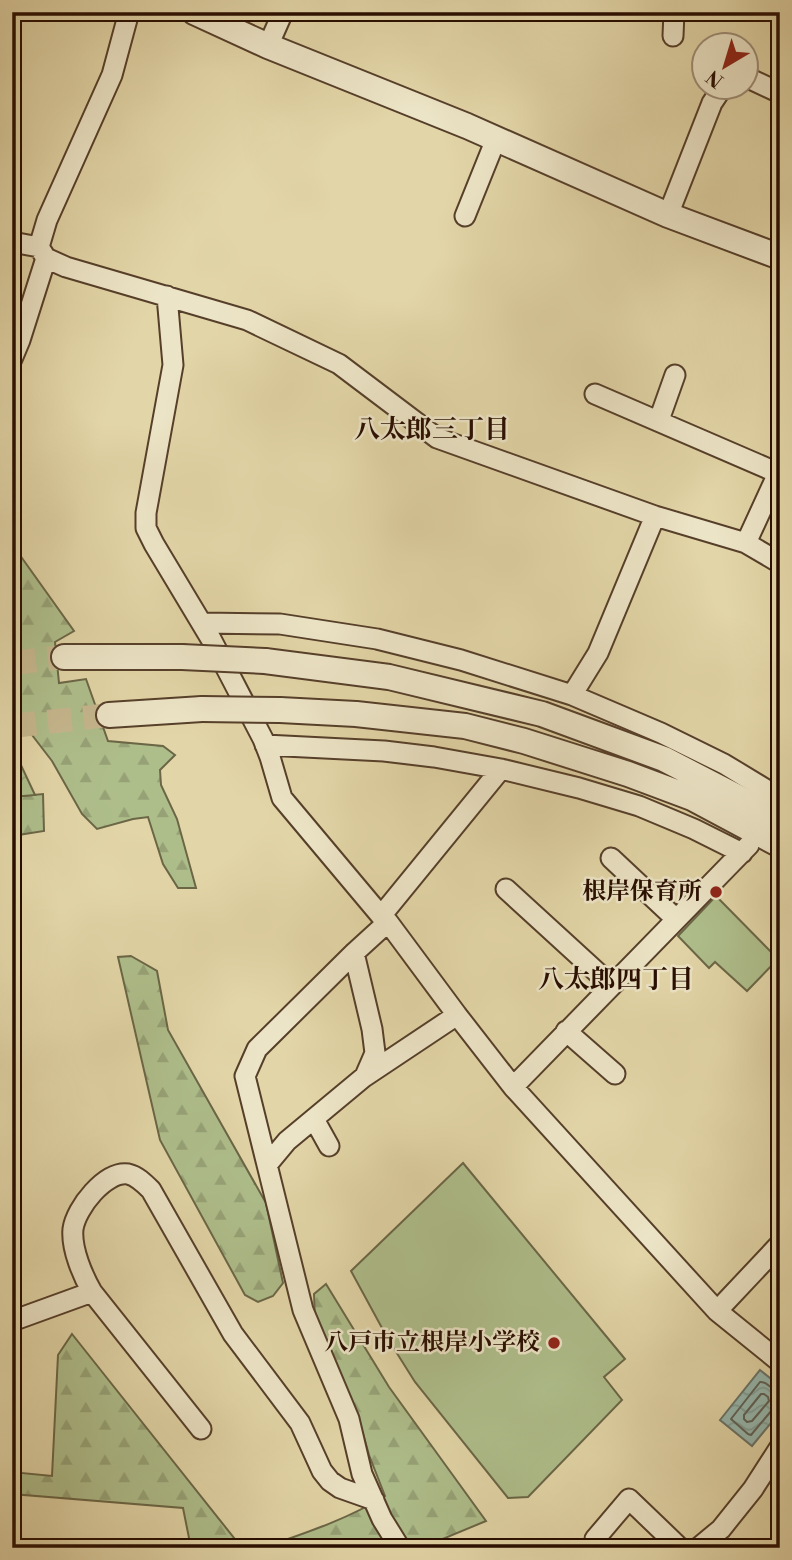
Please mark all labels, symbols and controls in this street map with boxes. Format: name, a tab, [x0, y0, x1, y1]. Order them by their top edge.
north arrow	[690, 32, 760, 102]
text: N	[702, 65, 728, 93]
district label: 八太郎三丁目	[354, 414, 510, 446]
place label: 根岸保育所	[582, 877, 702, 907]
marker: 根岸保育所	[708, 884, 724, 900]
district label: 八太郎四丁目	[538, 964, 694, 996]
place label: 八戸市立根岸小学校	[324, 1328, 540, 1358]
marker: 八戸市立根岸小学校	[546, 1335, 562, 1351]

